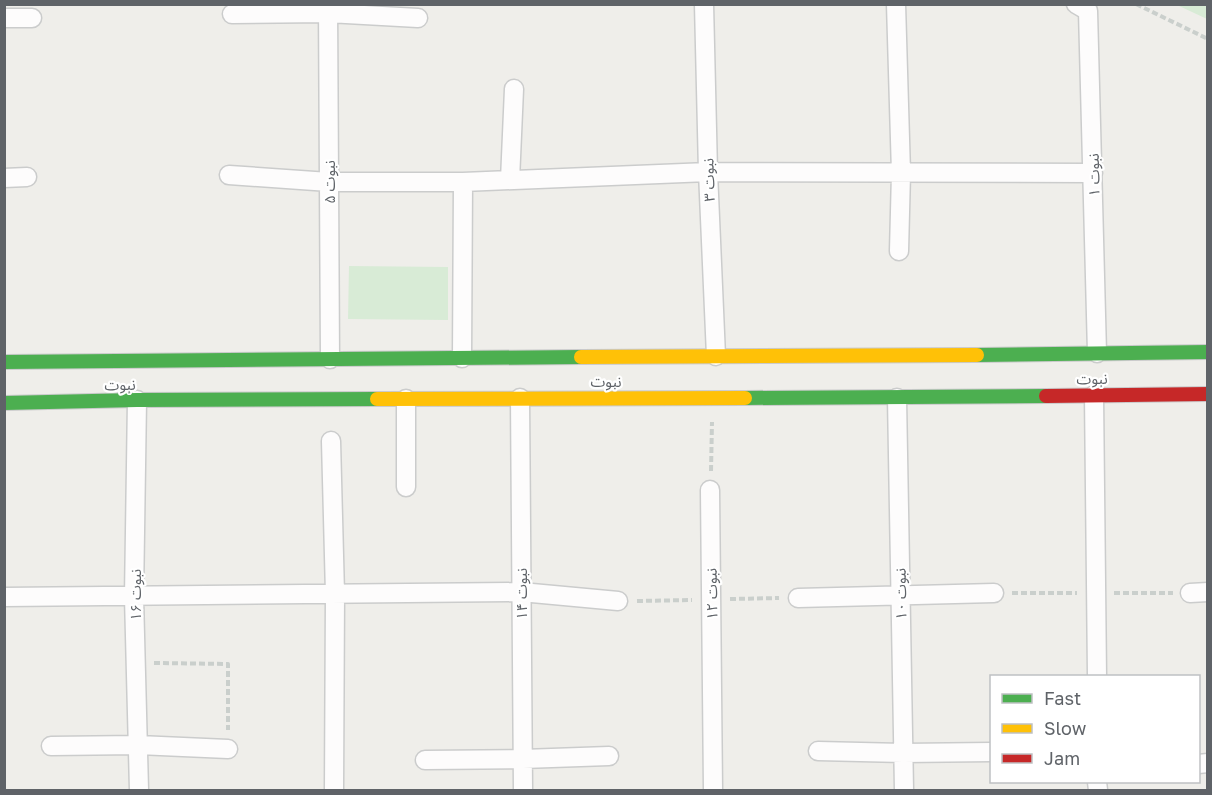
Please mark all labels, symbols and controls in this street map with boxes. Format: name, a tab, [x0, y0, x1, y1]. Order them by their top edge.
street label: نبوت ۱	[1084, 153, 1103, 197]
street label: نبوت ۳	[698, 158, 719, 202]
street label: نبوت ۵	[320, 160, 339, 204]
street label: نبوت	[1076, 369, 1108, 388]
street label: نبوت	[590, 372, 622, 391]
street label: نبوت	[104, 375, 136, 394]
street label: نبوت ۱۴	[512, 568, 531, 620]
street label: نبوت ۱۲	[702, 568, 721, 620]
street label: نبوت ۱۰	[891, 568, 910, 620]
street label: نبوت ۱۶	[126, 569, 145, 621]
legend	[990, 675, 1200, 783]
text: Fast	[1044, 687, 1081, 709]
text: Slow	[1044, 717, 1087, 739]
text: Jam	[1044, 747, 1080, 769]

